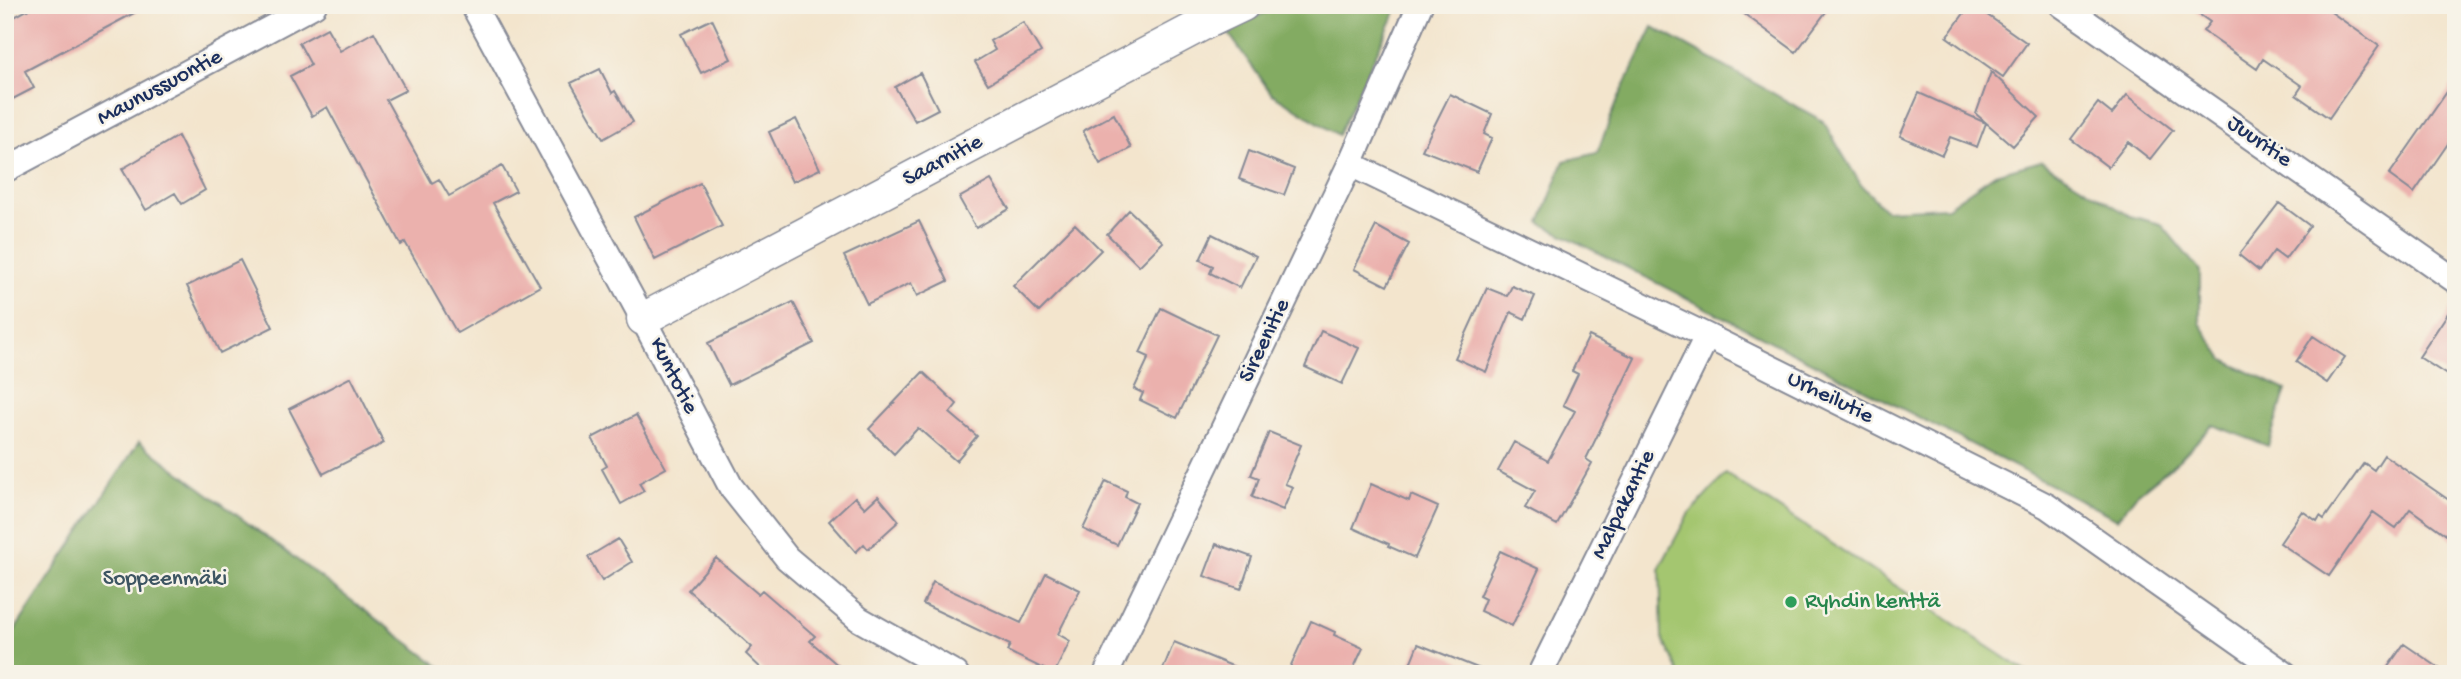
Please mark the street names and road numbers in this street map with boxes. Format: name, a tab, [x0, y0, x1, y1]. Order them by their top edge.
street label: Maunussuontie	[93, 43, 228, 132]
street label: Juuritie	[2221, 110, 2298, 175]
street label: Saarnitie	[898, 128, 989, 193]
street label: Sireenitie	[1233, 294, 1297, 387]
street label: Kuntotie	[642, 333, 704, 420]
street label: Urheilutie	[1782, 366, 1879, 431]
street label: Malpakantie	[1586, 445, 1663, 564]

